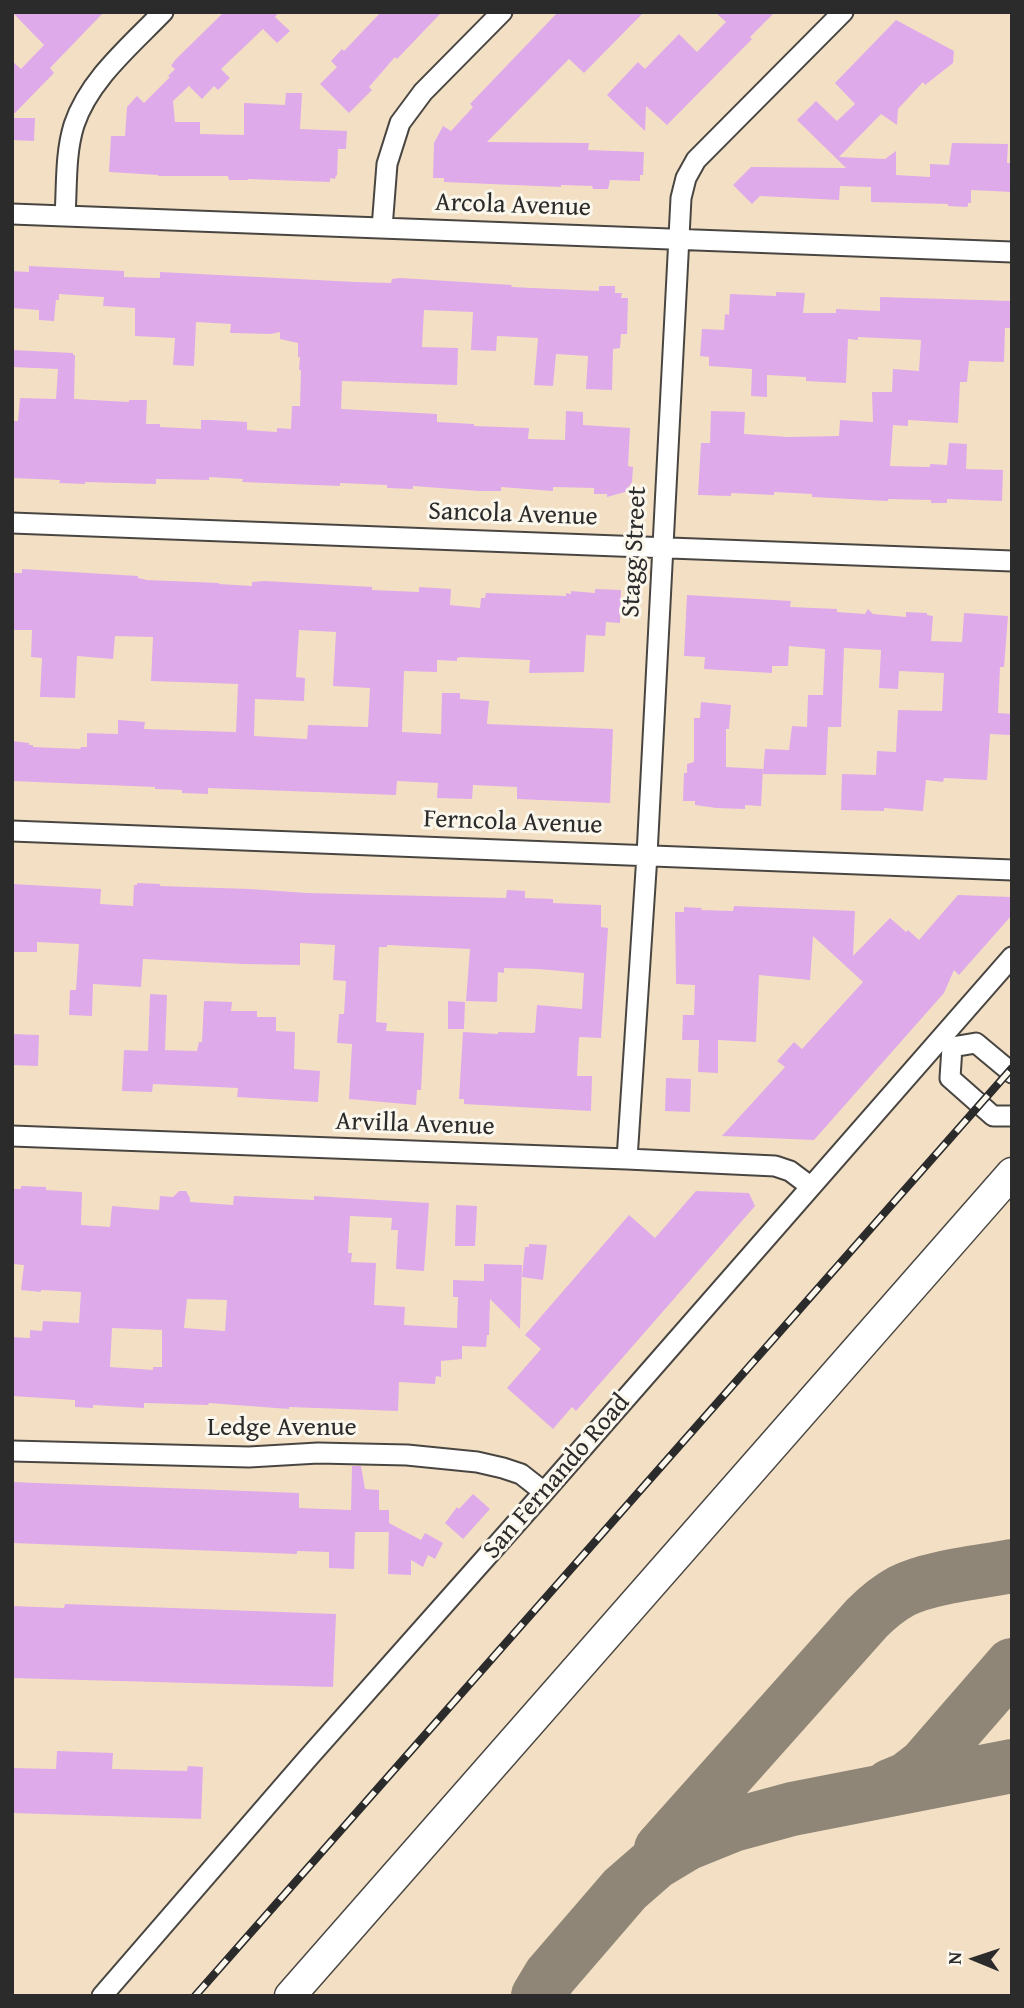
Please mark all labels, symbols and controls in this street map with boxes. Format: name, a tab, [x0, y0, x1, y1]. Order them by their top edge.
street label: Arcola Avenue	[434, 188, 592, 224]
street label: Stagg Street	[616, 486, 654, 618]
street label: Sancola Avenue	[428, 496, 598, 534]
street label: Ferncola Avenue	[423, 804, 603, 842]
street label: Arvilla Avenue	[335, 1107, 495, 1143]
street label: San Fernando Road	[477, 1388, 637, 1566]
street label: Ledge Avenue	[207, 1412, 357, 1444]
north arrow	[940, 1924, 1010, 1994]
text: N	[940, 1951, 968, 1965]

